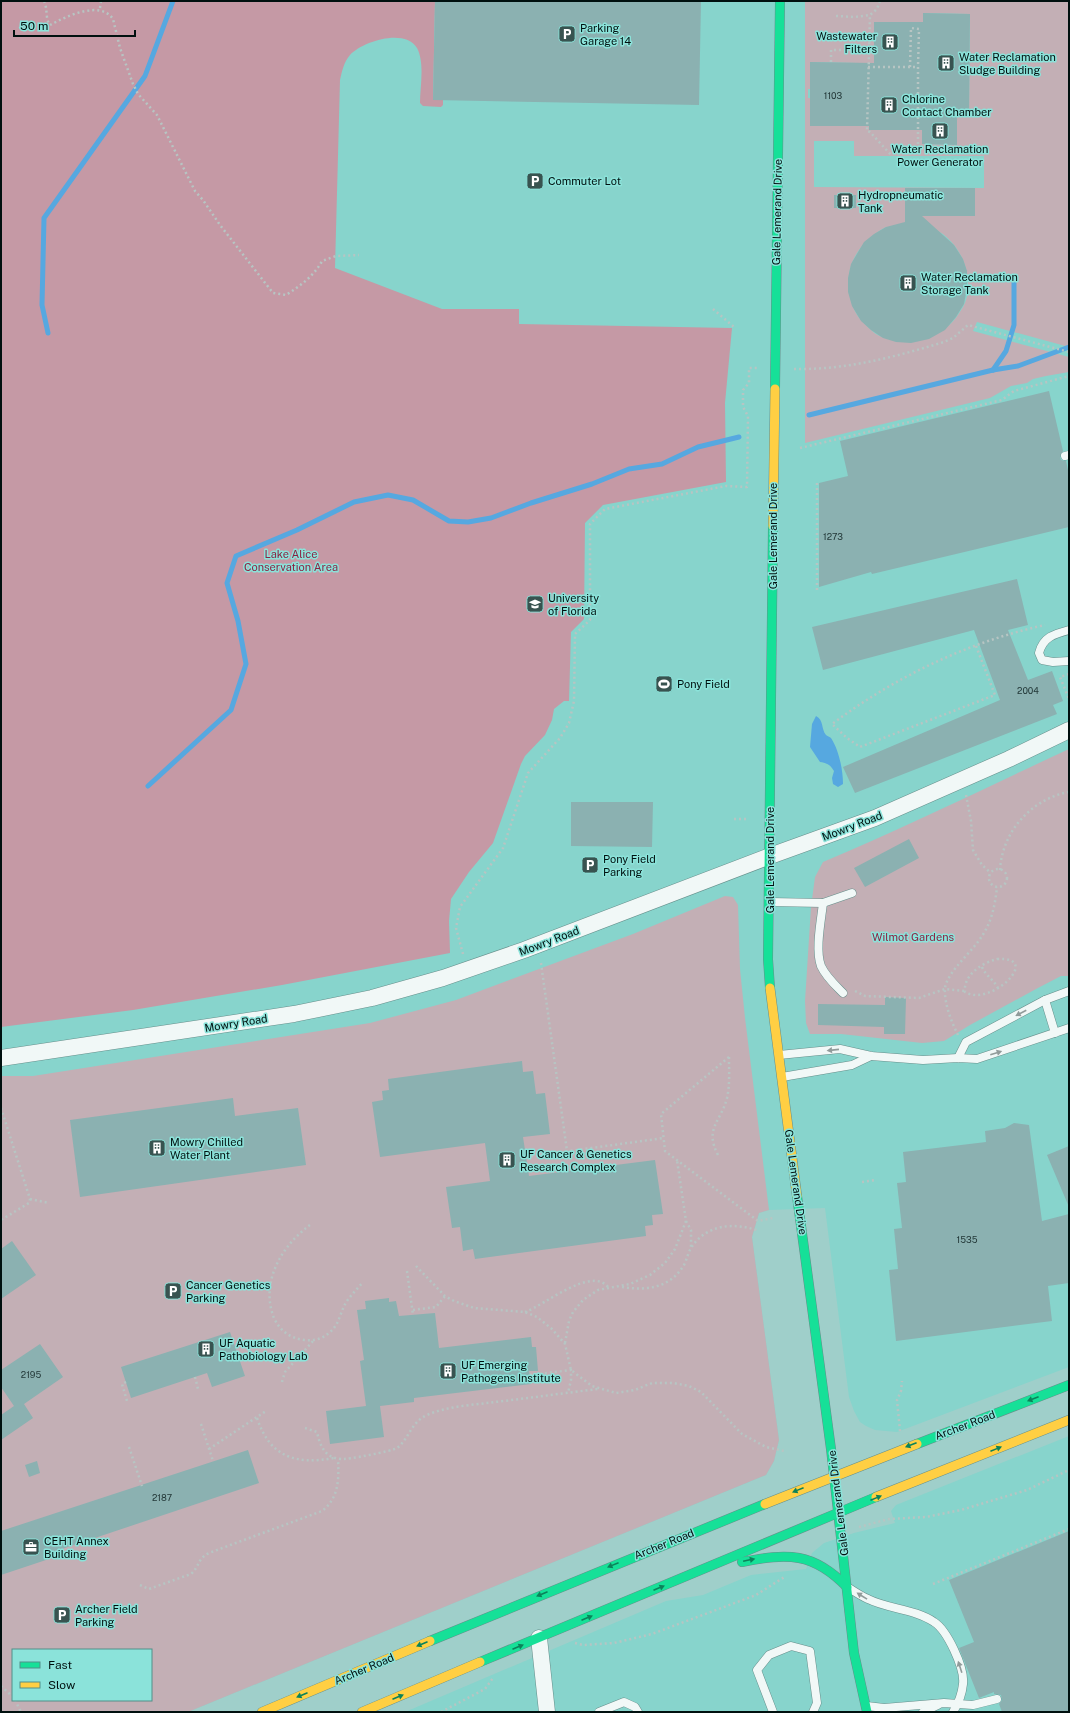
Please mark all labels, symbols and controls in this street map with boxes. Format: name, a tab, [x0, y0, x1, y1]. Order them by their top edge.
scale bar	[14, 12, 135, 38]
text: 50 m	[20, 19, 48, 33]
place label: Parking Garage 14	[580, 22, 631, 47]
parking icon: Parking Garage 14	[557, 24, 577, 44]
place label: Wastewater Filters	[816, 30, 877, 55]
building icon: Wastewater Filters	[880, 32, 900, 52]
place label: Water Reclamation Sludge Building	[959, 51, 1056, 76]
building icon: Water Reclamation Sludge Building	[936, 53, 956, 73]
house number: 1103	[824, 90, 843, 101]
place label: Chlorine Contact Chamber	[902, 93, 991, 118]
building icon: Chlorine Contact Chamber	[879, 95, 899, 115]
building icon: Water Reclamation Power Generator	[930, 121, 950, 141]
place label: Water Reclamation Power Generator	[892, 143, 988, 168]
street label: Gale Lemerand Drive	[770, 159, 784, 265]
parking icon: Commuter Lot	[525, 171, 545, 191]
place label: Commuter Lot	[548, 175, 621, 187]
place label: Hydropneumatic Tank	[858, 189, 943, 214]
building icon: Hydropneumatic Tank	[835, 191, 855, 211]
place label: Water Reclamation Storage Tank	[921, 271, 1018, 296]
building icon: Water Reclamation Storage Tank	[898, 273, 918, 293]
street label: Gale Lemerand Drive	[767, 483, 779, 589]
house number: 1273	[823, 531, 843, 542]
park label: Lake Alice Conservation Area	[244, 548, 338, 573]
place label: University of Florida	[548, 592, 599, 617]
school or university icon: University of Florida	[525, 594, 545, 614]
sports icon: Pony Field	[654, 674, 674, 694]
place label: Pony Field	[677, 678, 730, 690]
house number: 2004	[1017, 685, 1039, 696]
street label: Gale Lemerand Drive	[764, 807, 776, 913]
street label: Mowry Road	[820, 809, 884, 843]
place label: Pony Field Parking	[603, 853, 656, 878]
parking icon: Pony Field Parking	[580, 855, 600, 875]
street label: Mowry Road	[517, 924, 581, 958]
park label: Wilmot Gardens	[872, 931, 954, 943]
one-way arrow	[1015, 1010, 1027, 1016]
street label: Mowry Road	[204, 1012, 268, 1034]
one-way arrow	[827, 1046, 839, 1053]
one-way arrow	[990, 1049, 1002, 1055]
street label: Gale Lemerand Drive	[783, 1129, 809, 1235]
place label: Mowry Chilled Water Plant	[170, 1136, 243, 1161]
building icon: Mowry Chilled Water Plant	[147, 1138, 167, 1158]
place label: UF Cancer & Genetics Research Complex	[520, 1148, 632, 1173]
building icon: UF Cancer & Genetics Research Complex	[497, 1150, 517, 1170]
house number: 1535	[957, 1234, 978, 1245]
place label: Cancer Genetics Parking	[186, 1279, 271, 1304]
parking icon: Cancer Genetics Parking	[163, 1281, 183, 1301]
place label: UF Aquatic Pathobiology Lab	[219, 1337, 308, 1362]
building icon: UF Aquatic Pathobiology Lab	[196, 1339, 216, 1359]
place label: UF Emerging Pathogens Institute	[461, 1359, 561, 1384]
building icon: UF Emerging Pathogens Institute	[438, 1361, 458, 1381]
house number: 2195	[21, 1369, 41, 1380]
one-way arrow	[1026, 1396, 1038, 1402]
street label: Archer Road	[933, 1408, 997, 1442]
one-way arrow	[905, 1443, 917, 1449]
one-way arrow	[991, 1446, 1003, 1452]
street label: Gale Lemerand Drive	[826, 1450, 850, 1556]
one-way arrow	[792, 1487, 804, 1493]
house number: 2187	[152, 1492, 172, 1503]
one-way arrow	[870, 1494, 882, 1500]
street label: Archer Road	[632, 1527, 696, 1561]
place label: CEHT Annex Building	[44, 1535, 109, 1560]
office icon: CEHT Annex Building	[21, 1537, 41, 1557]
one-way arrow	[743, 1557, 755, 1563]
one-way arrow	[607, 1562, 619, 1568]
one-way arrow	[653, 1584, 665, 1590]
one-way arrow	[536, 1591, 547, 1597]
one-way arrow	[856, 1592, 868, 1599]
place label: Archer Field Parking	[75, 1603, 138, 1628]
parking icon: Archer Field Parking	[52, 1605, 72, 1625]
one-way arrow	[582, 1614, 594, 1620]
one-way arrow	[416, 1642, 428, 1648]
one-way arrow	[513, 1643, 525, 1649]
legend	[12, 1649, 152, 1701]
street label: Archer Road	[332, 1651, 396, 1687]
text: Fast	[48, 1658, 73, 1672]
one-way arrow	[957, 1660, 963, 1672]
text: Slow	[48, 1678, 76, 1692]
one-way arrow	[297, 1692, 308, 1698]
one-way arrow	[393, 1694, 404, 1700]

